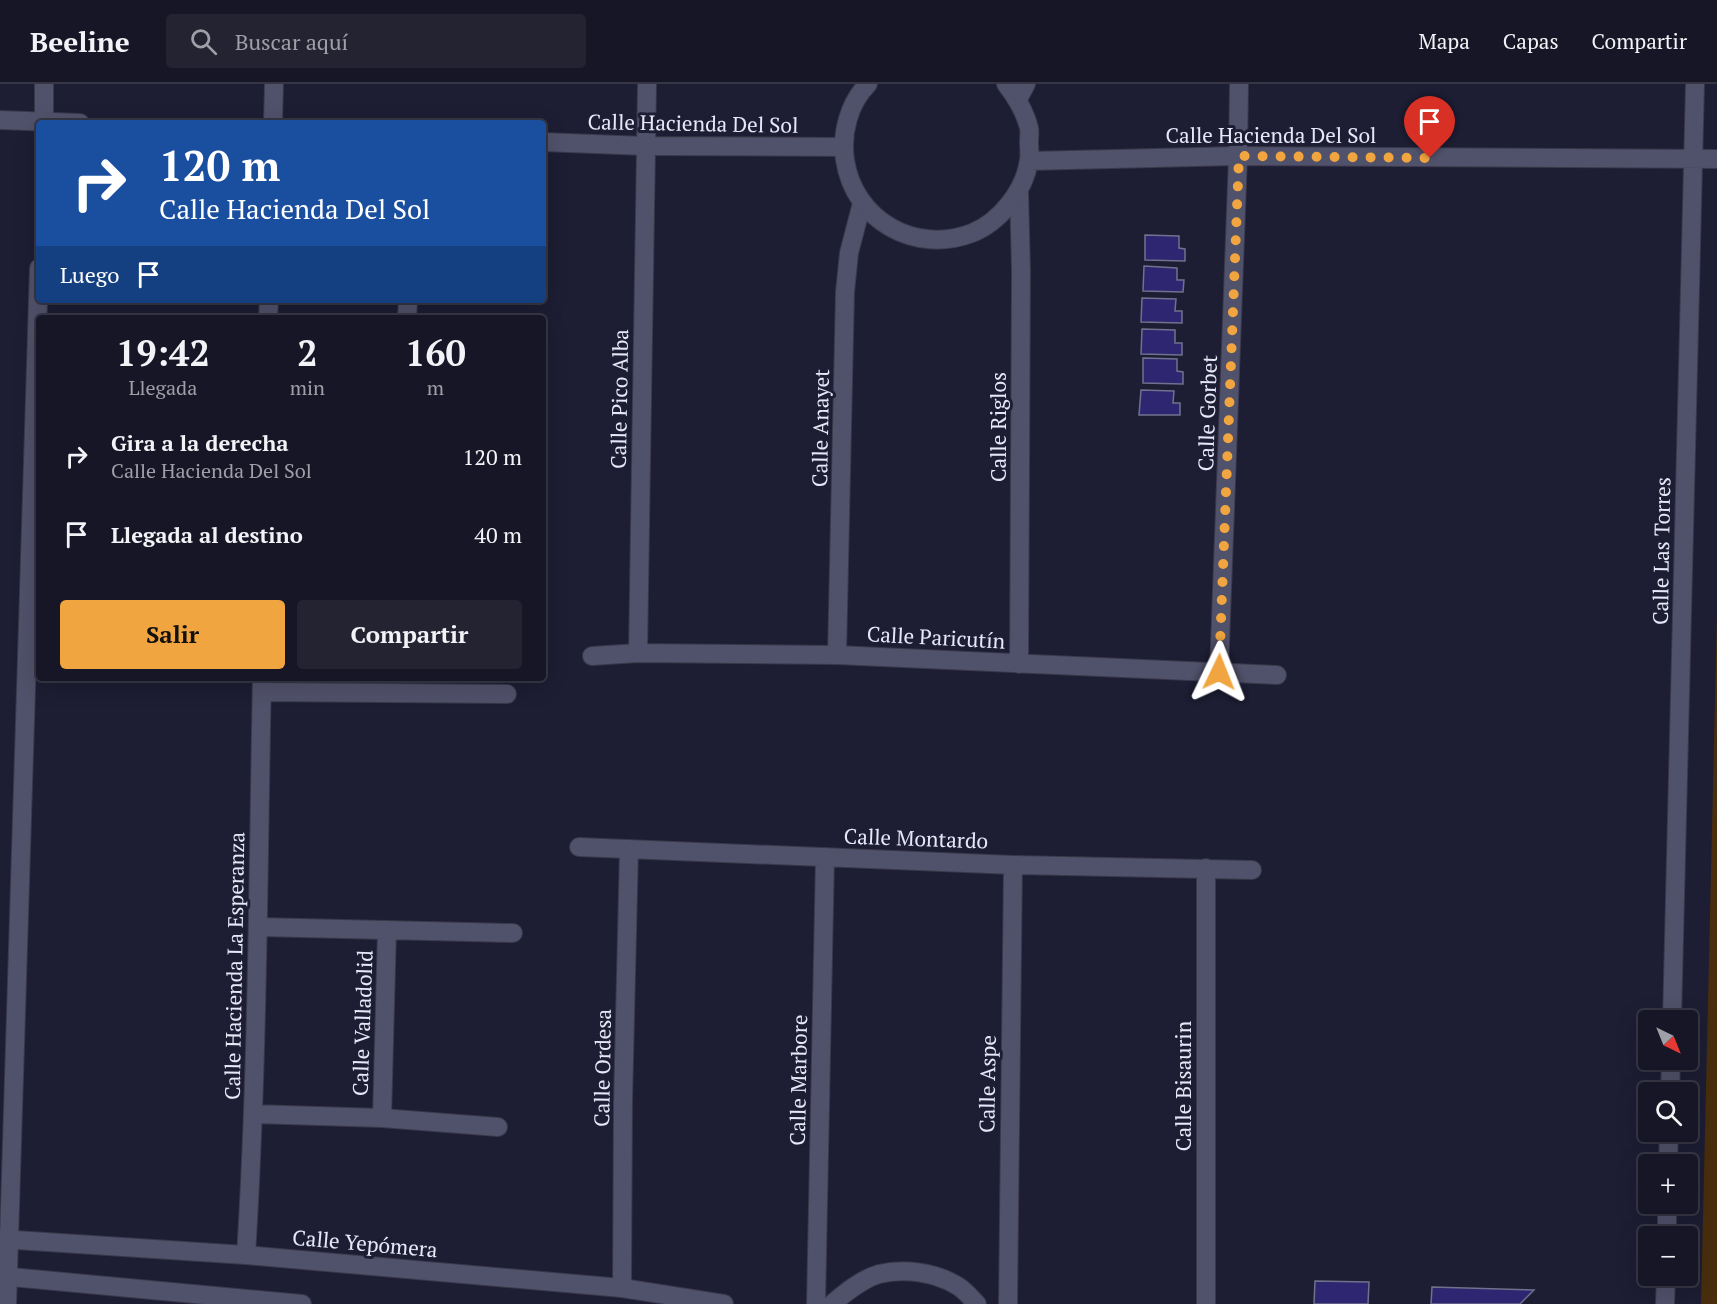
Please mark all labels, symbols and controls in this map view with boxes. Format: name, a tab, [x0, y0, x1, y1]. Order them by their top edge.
search box	[166, 14, 586, 68]
text: Beeline	[30, 23, 130, 60]
icon: search	[187, 25, 220, 58]
text: Buscar aquí	[235, 27, 348, 56]
text: Mapa	[1418, 27, 1470, 55]
text: Capas	[1503, 27, 1559, 55]
text: Compartir	[1592, 27, 1687, 55]
pin	[1404, 96, 1455, 158]
icon: arrive	[1413, 105, 1446, 138]
street label: Calle Hacienda Del Sol	[587, 107, 799, 139]
street label: Calle Hacienda Del Sol	[1166, 121, 1376, 149]
text: 120 m	[159, 137, 280, 193]
icon: right	[60, 144, 138, 222]
text: Calle Hacienda Del Sol	[159, 191, 430, 227]
icon: arrive	[132, 258, 165, 291]
text: Luego	[60, 260, 120, 289]
text: 19:42	[116, 329, 210, 376]
text: 2	[297, 329, 318, 376]
text: 160	[405, 329, 466, 376]
street label: Calle Pico Alba	[604, 329, 634, 469]
street label: Calle Gorbet	[1191, 354, 1223, 472]
street label: Calle Anayet	[805, 369, 835, 487]
street label: Calle Riglos	[984, 372, 1012, 482]
text: Llegada	[128, 374, 197, 401]
text: min	[290, 374, 325, 401]
text: m	[427, 374, 444, 401]
text: Gira a la derecha	[111, 428, 289, 457]
icon: right	[60, 440, 93, 473]
text: 120 m	[462, 442, 522, 471]
text: Calle Hacienda Del Sol	[111, 457, 312, 484]
street label: Calle Las Torres	[1646, 477, 1676, 625]
icon: arrive	[60, 518, 93, 551]
text: Llegada al destino	[111, 520, 303, 549]
text: 40 m	[474, 520, 522, 549]
button: Salir	[60, 600, 285, 669]
button: Compartir	[297, 600, 522, 669]
street label: Calle Paricutín	[866, 619, 1006, 655]
position arrow	[1187, 640, 1251, 704]
street label: Calle Montardo	[843, 821, 989, 855]
street label: Calle Hacienda La Esperanza	[218, 831, 250, 1100]
street label: Calle Valladolid	[345, 949, 379, 1096]
street label: Calle Ordesa	[587, 1008, 617, 1127]
north arrow	[1638, 1010, 1698, 1070]
map controls	[1638, 1010, 1698, 1286]
street label: Calle Marbore	[783, 1014, 813, 1146]
street label: Calle Bisaurin	[1169, 1020, 1197, 1151]
street label: Calle Aspe	[972, 1035, 1002, 1133]
button: search	[1638, 1082, 1698, 1142]
button: +	[1638, 1154, 1698, 1214]
street label: Calle Yepómera	[291, 1223, 439, 1263]
button: −	[1638, 1226, 1698, 1286]

